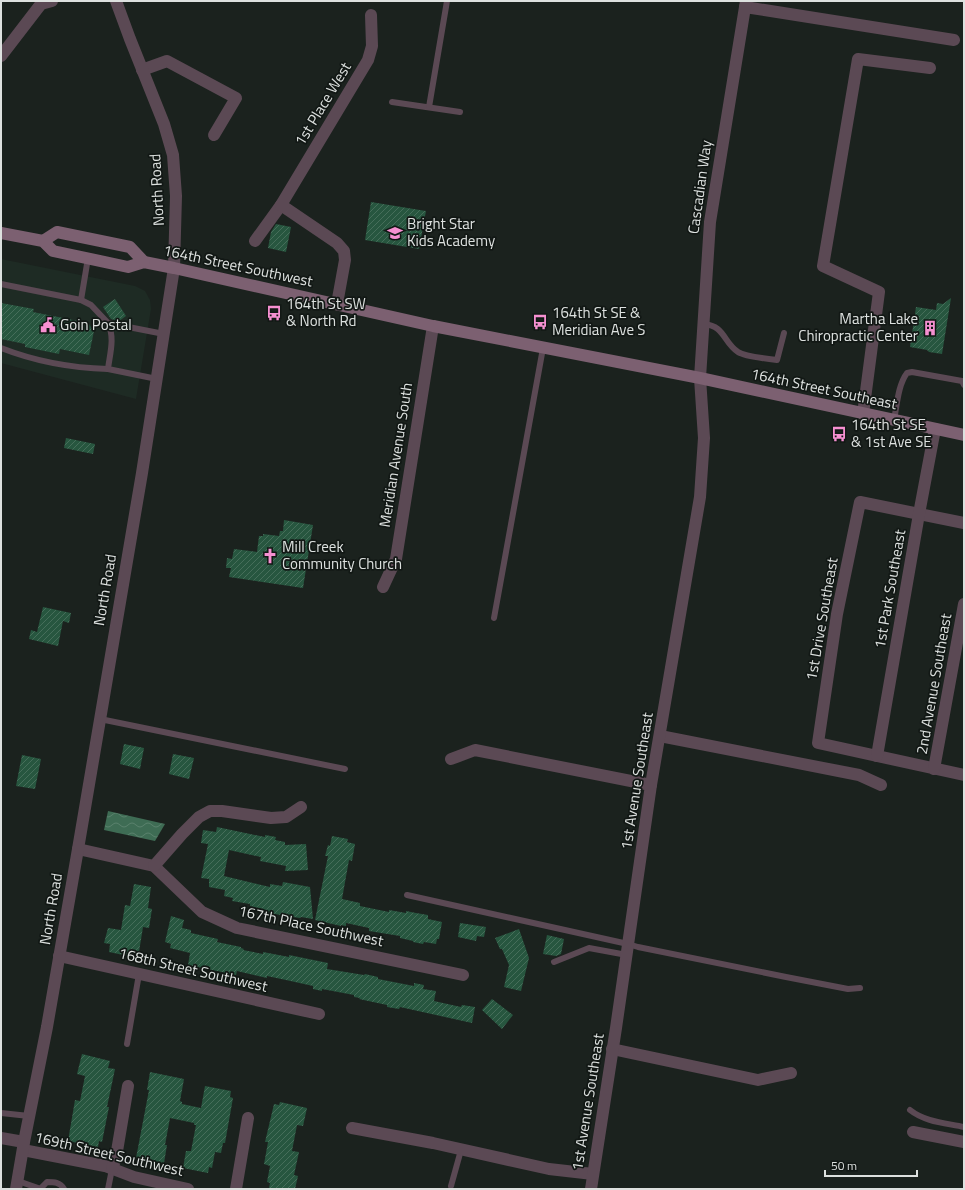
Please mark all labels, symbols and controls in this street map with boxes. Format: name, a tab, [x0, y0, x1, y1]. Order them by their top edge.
street label: 1st Place West	[289, 57, 357, 150]
street label: Cascadian Way	[682, 139, 717, 235]
street label: North Road	[143, 153, 170, 227]
place label: Bright Star Kids Academy	[407, 212, 495, 252]
school or university icon: Bright Star Kids Academy	[386, 224, 404, 242]
street label: 164th Street Southwest	[161, 238, 316, 293]
place label: 164th St SW & North Rd	[286, 292, 366, 332]
place label: 164th St SE & Meridian Ave S	[552, 301, 645, 341]
bus stop icon: 164th St SW & North Rd	[265, 304, 283, 322]
place label: Martha Lake Chiropractic Center	[798, 307, 918, 347]
place label: Goin Postal	[60, 313, 132, 336]
bus stop icon: 164th St SE & Meridian Ave S	[531, 313, 549, 331]
public building icon: Goin Postal	[39, 316, 57, 334]
building icon: Martha Lake Chiropractic Center	[921, 319, 939, 337]
street label: 164th Street Southeast	[749, 362, 900, 415]
street label: Meridian Avenue South	[373, 381, 418, 529]
place label: 164th St SE & 1st Ave SE	[851, 413, 932, 453]
bus stop icon: 164th St SE & 1st Ave SE	[830, 425, 848, 443]
street label: 1st Park Southeast	[868, 527, 911, 650]
place label: Mill Creek Community Church	[282, 535, 402, 575]
church icon: Mill Creek Community Church	[261, 547, 279, 565]
street label: North Road	[87, 552, 122, 628]
street label: 1st Drive Southeast	[799, 555, 844, 682]
street label: 2nd Avenue Southeast	[910, 611, 957, 756]
street label: 1st Avenue Southeast	[614, 710, 659, 851]
street label: North Road	[33, 871, 68, 947]
street label: 167th Place Southwest	[237, 899, 386, 952]
street label: 168th Street Southwest	[116, 941, 271, 998]
street label: 1st Avenue Southeast	[565, 1031, 610, 1172]
street label: 169th Street Southwest	[32, 1125, 187, 1182]
scale bar	[825, 1152, 917, 1178]
text: 50 m	[831, 1156, 857, 1175]

